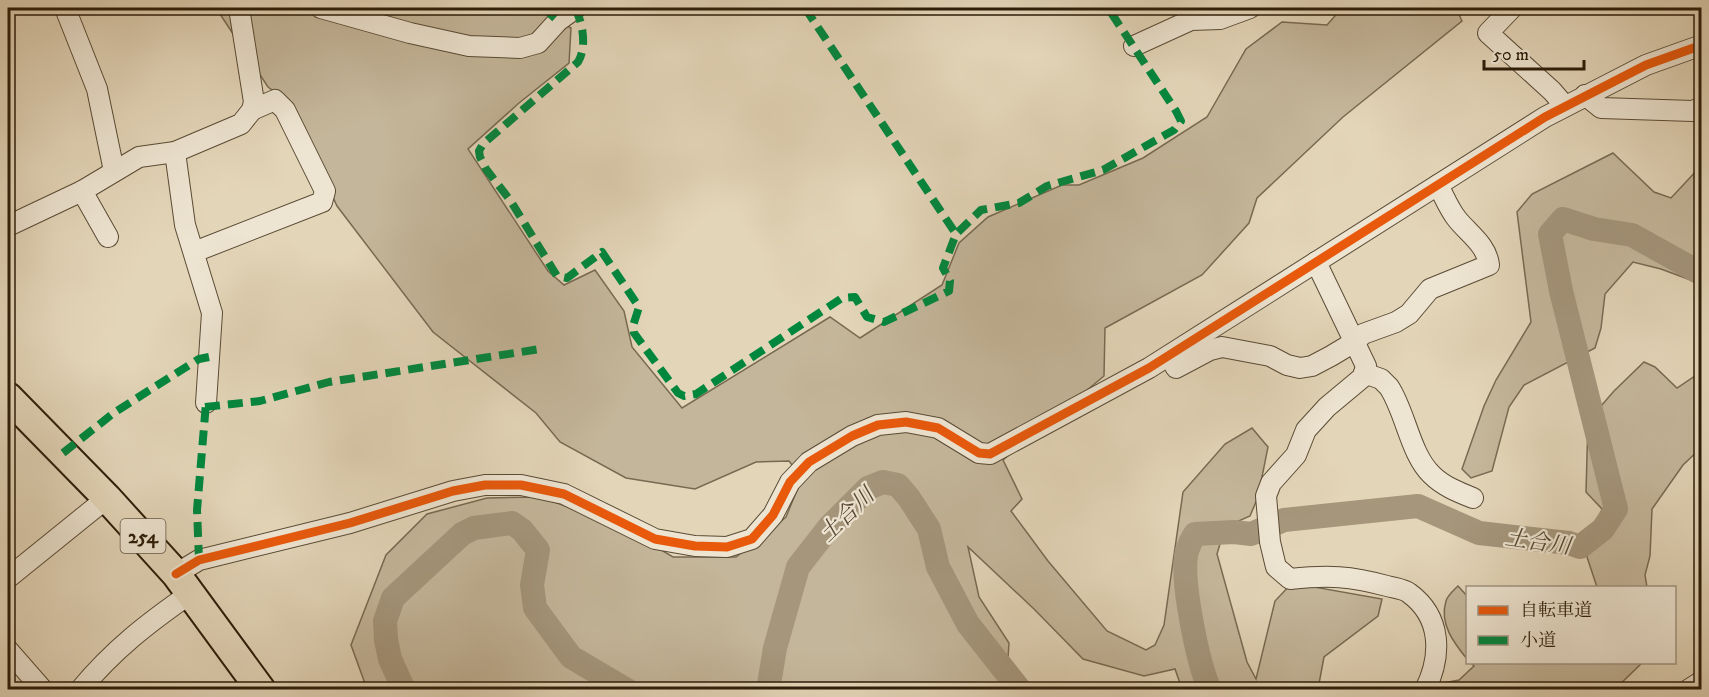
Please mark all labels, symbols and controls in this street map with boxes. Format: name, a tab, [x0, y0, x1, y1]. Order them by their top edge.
scale bar	[1484, 33, 1584, 71]
text: 50 m	[1493, 44, 1529, 66]
water label: 土合川	[814, 481, 882, 548]
road number: 254	[120, 519, 166, 553]
water label: 土合川	[1503, 525, 1574, 561]
legend	[1466, 586, 1676, 664]
text: 自転車道	[1520, 600, 1592, 622]
text: 小道	[1520, 630, 1556, 652]

